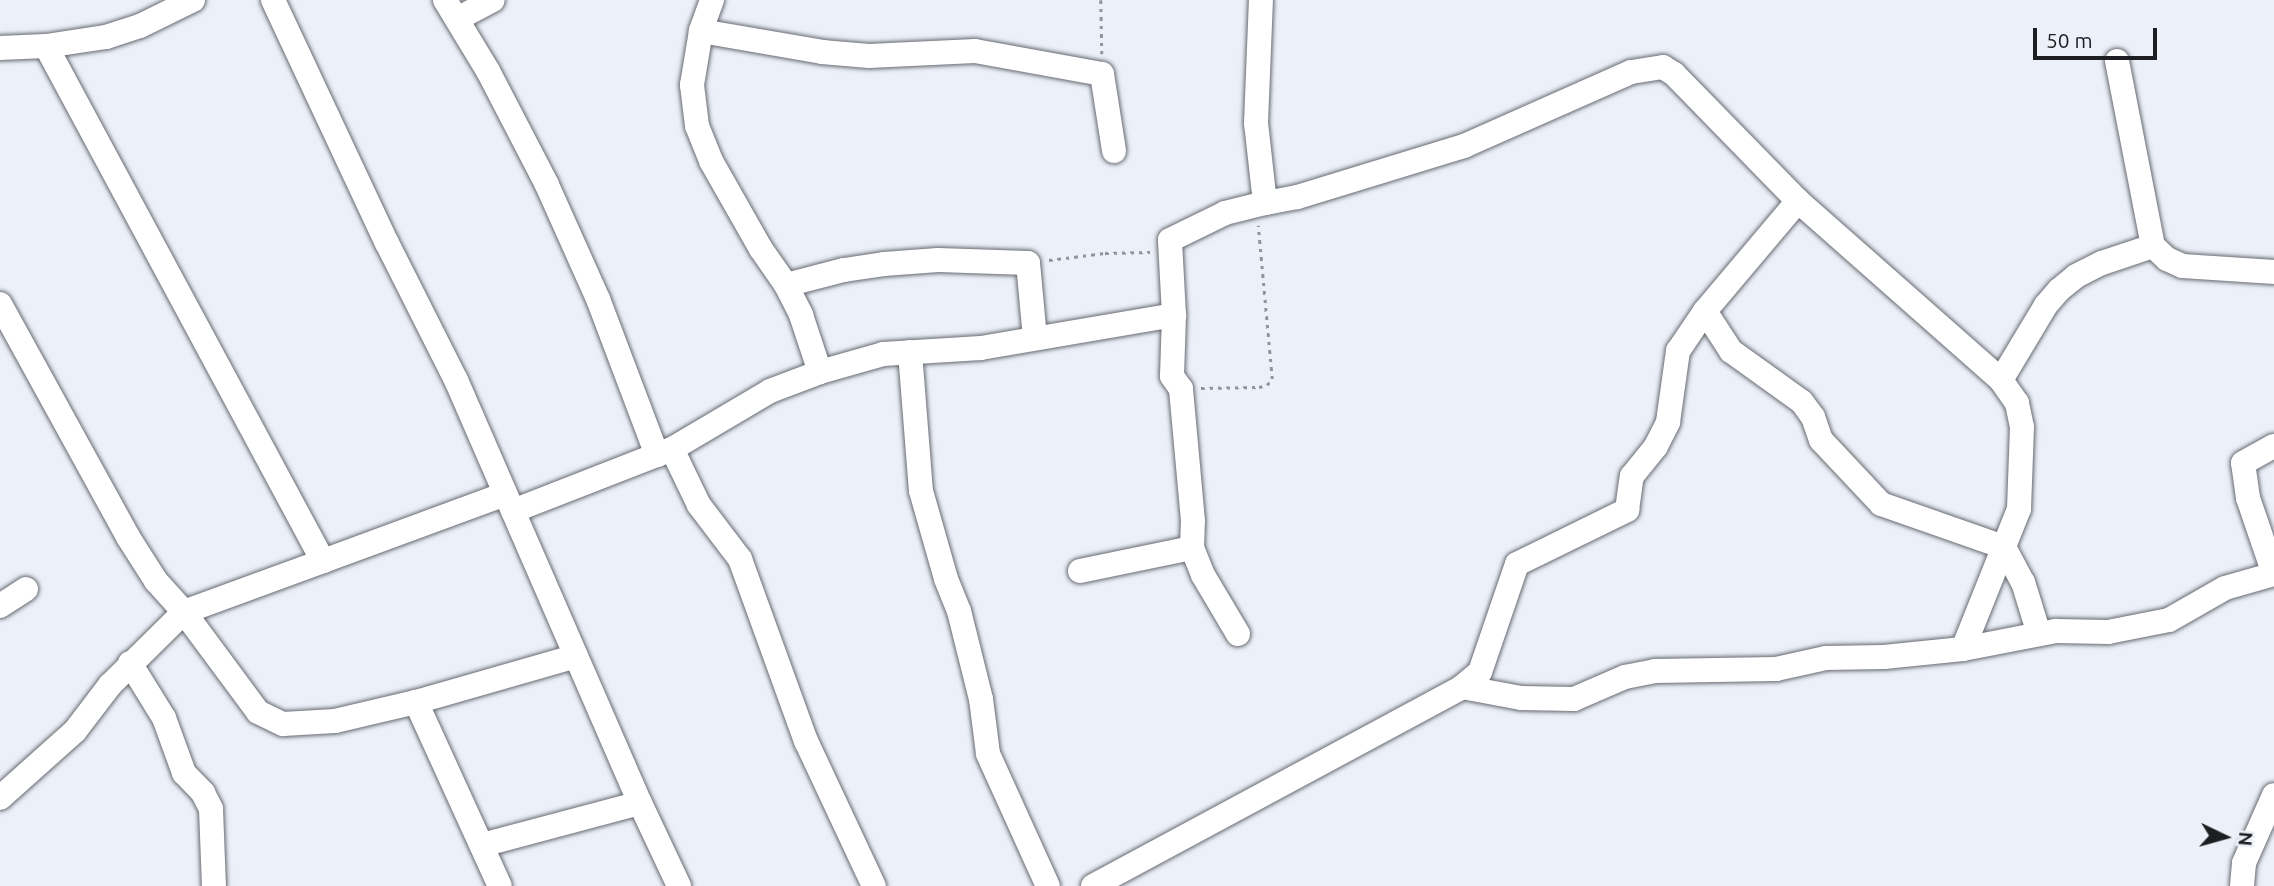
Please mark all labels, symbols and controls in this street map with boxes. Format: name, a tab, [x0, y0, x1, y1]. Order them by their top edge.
scale bar	[2036, 14, 2160, 58]
text: 50 m	[2046, 28, 2093, 52]
north arrow	[2190, 802, 2260, 872]
text: N	[2234, 831, 2257, 847]

